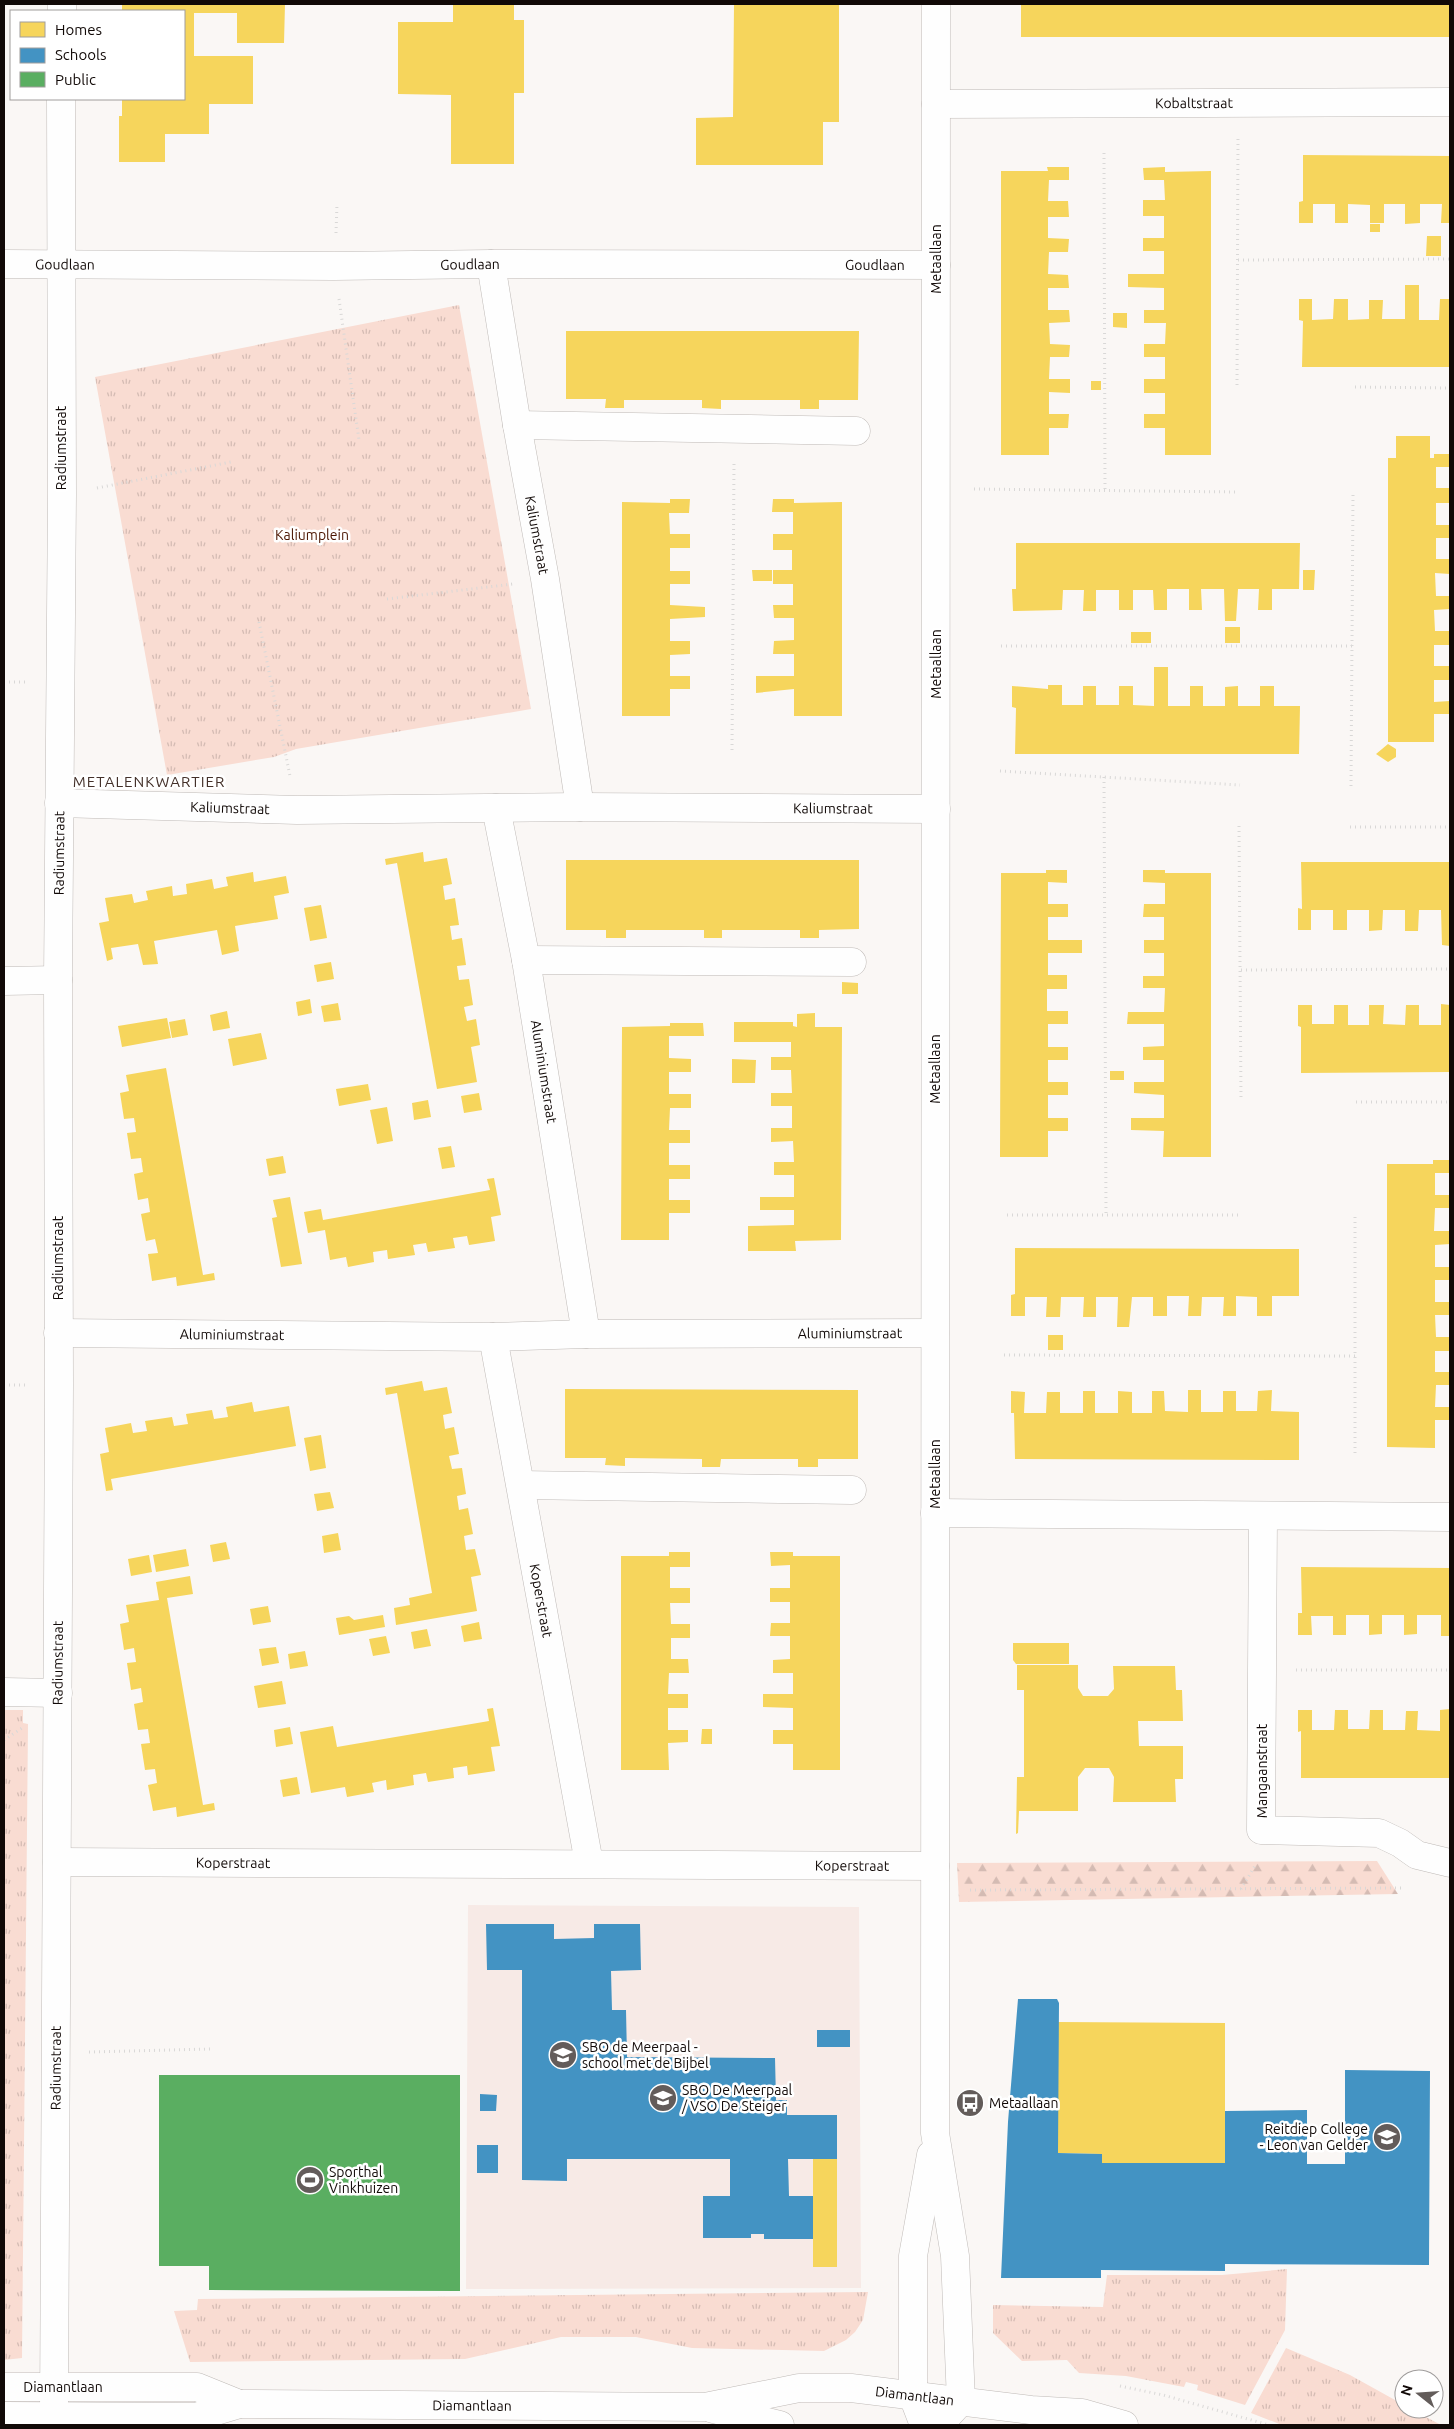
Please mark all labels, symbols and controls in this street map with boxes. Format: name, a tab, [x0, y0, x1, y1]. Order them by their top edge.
legend	[10, 10, 185, 100]
text: Homes	[55, 21, 102, 38]
text: Schools	[55, 46, 106, 63]
text: Public	[55, 71, 96, 88]
street label: Kobaltstraat	[1155, 95, 1233, 111]
street label: Metaallaan	[928, 224, 944, 294]
street label: Goudlaan	[35, 256, 95, 273]
street label: Goudlaan	[440, 256, 500, 273]
street label: Goudlaan	[845, 257, 905, 273]
street label: Radiumstraat	[53, 405, 69, 490]
street label: Kaliumstraat	[522, 494, 552, 576]
park label: Kaliumplein	[275, 527, 349, 543]
street label: Metaallaan	[928, 629, 944, 699]
district label: METALENKWARTIER	[73, 773, 225, 790]
street label: Kaliumstraat	[190, 799, 270, 817]
street label: Kaliumstraat	[793, 800, 873, 817]
street label: Radiumstraat	[51, 810, 67, 895]
street label: Aluminiumstraat	[528, 1019, 560, 1125]
street label: Metaallaan	[927, 1034, 943, 1104]
street label: Radiumstraat	[50, 1215, 66, 1300]
street label: Aluminiumstraat	[798, 1325, 903, 1341]
street label: Aluminiumstraat	[180, 1326, 285, 1343]
street label: Metaallaan	[927, 1439, 943, 1509]
street label: Koperstraat	[527, 1563, 556, 1639]
street label: Radiumstraat	[49, 1620, 66, 1705]
street label: Mangaanstraat	[1254, 1723, 1270, 1818]
street label: Koperstraat	[196, 1855, 271, 1871]
street label: Koperstraat	[815, 1857, 890, 1874]
street label: Radiumstraat	[47, 2025, 64, 2110]
place label: SBO de Meerpaal - school met de Bijbel	[582, 2039, 709, 2071]
school or university icon: SBO de Meerpaal - school met de Bijbel	[548, 2040, 578, 2070]
place label: SBO De Meerpaal / VSO De Steiger	[681, 2082, 793, 2114]
school or university icon: SBO De Meerpaal / VSO De Steiger	[648, 2083, 678, 2113]
bus stop icon: Metaallaan	[955, 2088, 985, 2118]
place label: Metaallaan	[989, 2095, 1059, 2111]
place label: Reitdiep College - Leon van Gelder	[1259, 2121, 1369, 2153]
school or university icon: Reitdiep College - Leon van Gelder	[1372, 2122, 1402, 2152]
place label: Sporthal Vinkhuizen	[329, 2164, 398, 2196]
sports icon: Sporthal Vinkhuizen	[295, 2165, 325, 2195]
north arrow	[1394, 2369, 1444, 2419]
street label: Diamantlaan	[23, 2379, 103, 2395]
street label: Diamantlaan	[874, 2383, 955, 2409]
text: N	[1397, 2383, 1416, 2398]
street label: Diamantlaan	[432, 2397, 512, 2414]

